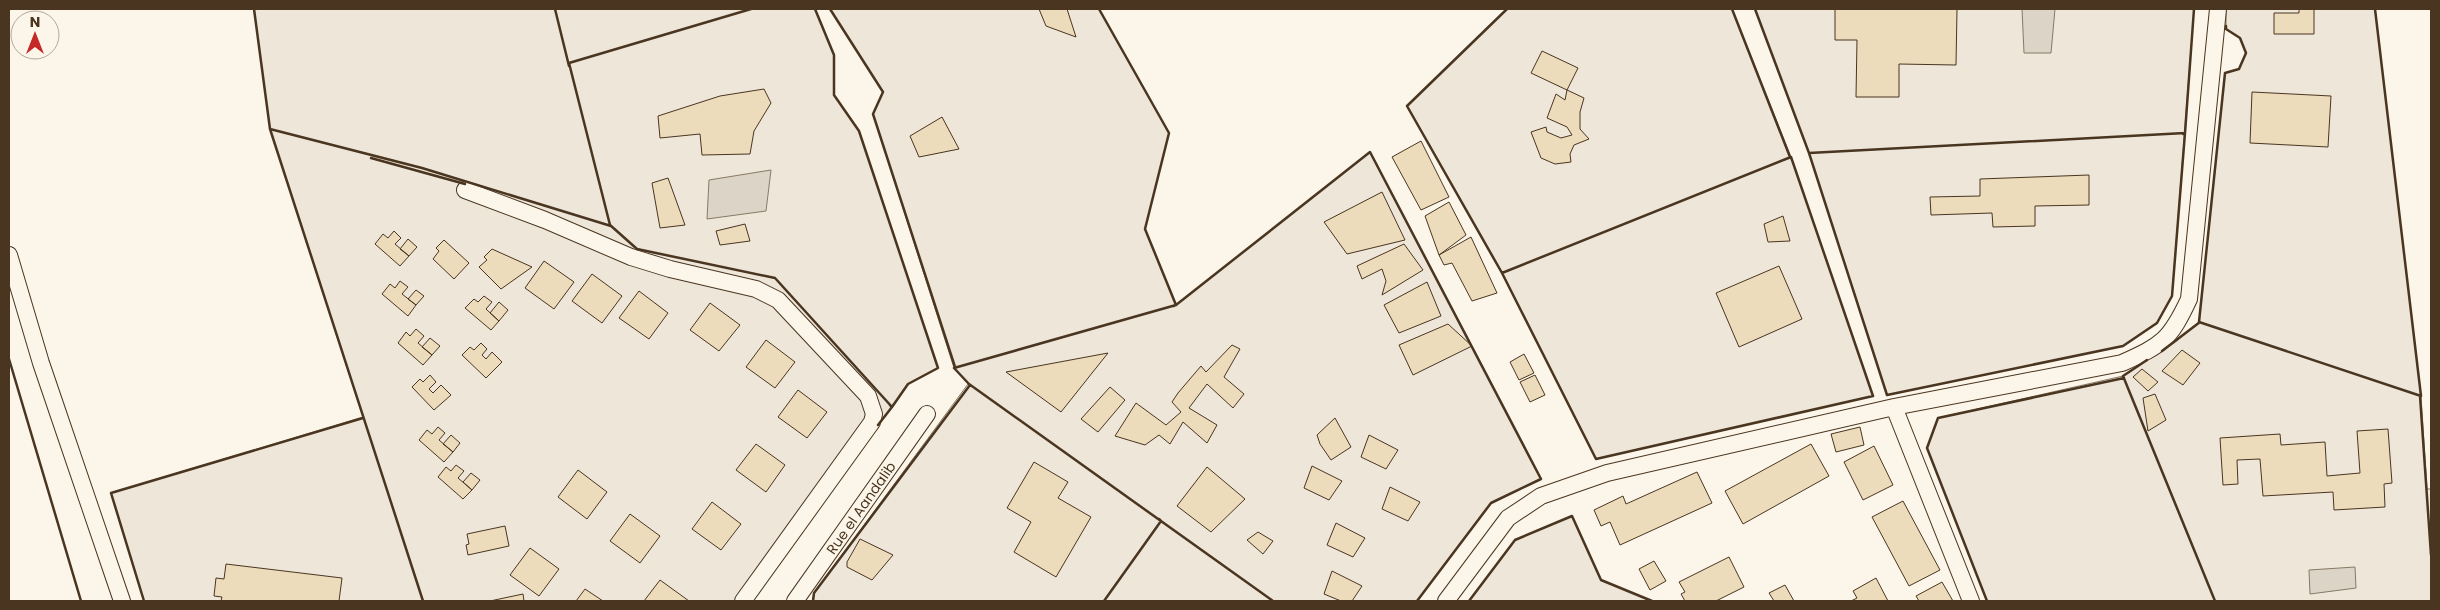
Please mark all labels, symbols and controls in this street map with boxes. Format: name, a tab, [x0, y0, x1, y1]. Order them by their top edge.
north arrow	[10, 10, 60, 60]
text: N	[30, 12, 40, 32]
street label: Rue el Aandalib	[822, 458, 900, 558]

